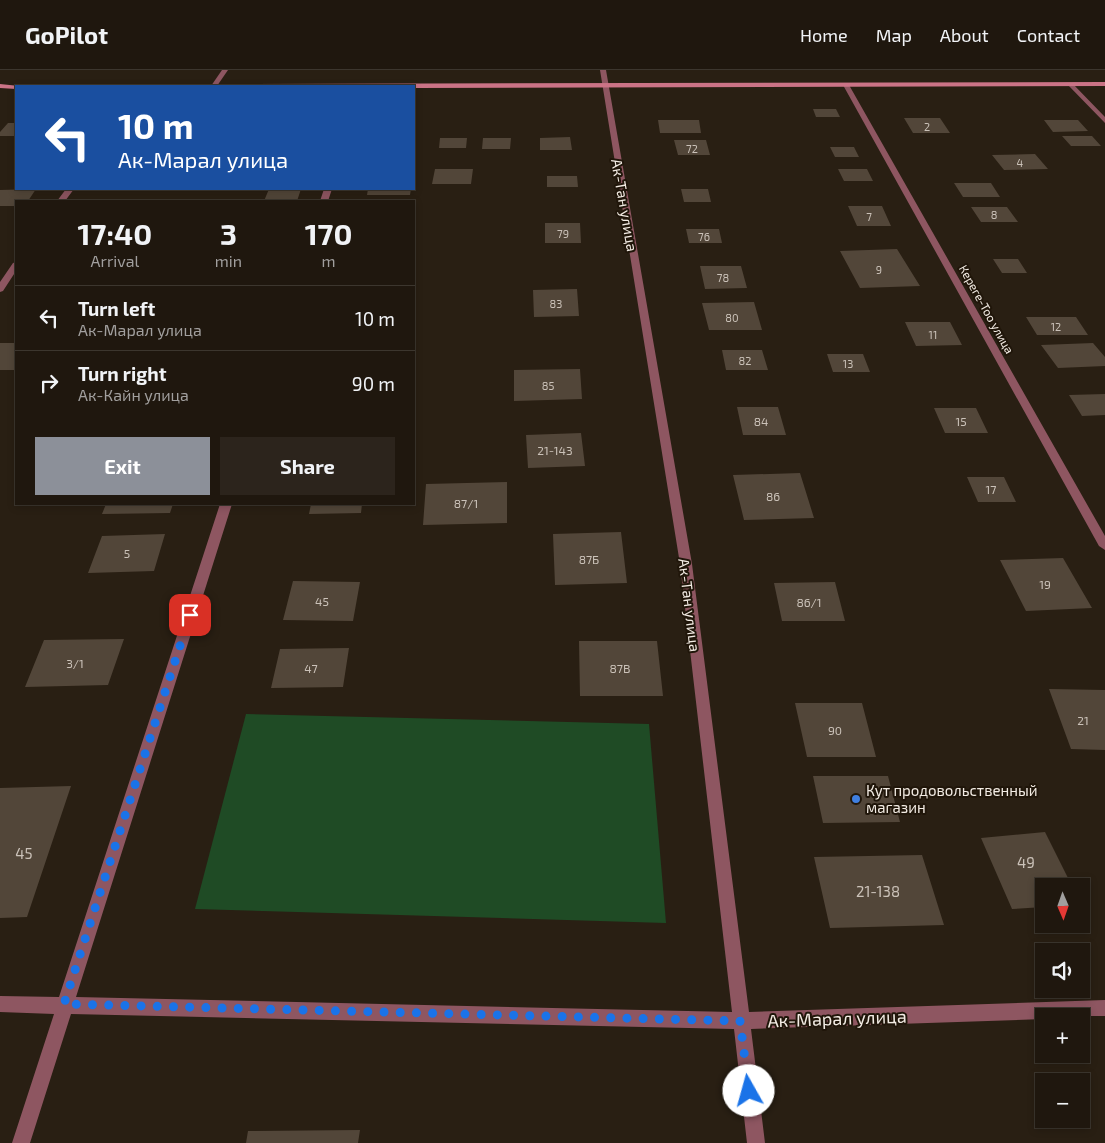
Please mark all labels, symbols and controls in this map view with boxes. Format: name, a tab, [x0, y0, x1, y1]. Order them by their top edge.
text: GoPilot	[25, 20, 108, 49]
text: Home	[800, 24, 848, 46]
text: Map	[876, 24, 912, 46]
text: About	[940, 24, 989, 46]
text: Contact	[1017, 24, 1080, 46]
text: 10 m	[118, 104, 194, 146]
icon: left	[35, 105, 100, 170]
house number: 2	[924, 120, 930, 133]
house number: 72	[686, 142, 698, 155]
text: Ак-Марал улица	[118, 146, 288, 172]
house number: 4	[1017, 156, 1024, 169]
street label: Ак-Тан улица	[607, 157, 642, 253]
house number: 8	[991, 208, 997, 221]
house number: 7	[866, 210, 872, 223]
text: 17:40	[78, 215, 152, 251]
text: 3	[220, 215, 237, 251]
text: 170	[305, 215, 352, 251]
house number: 79	[557, 227, 569, 240]
house number: 76	[698, 230, 710, 243]
text: Arrival	[91, 251, 139, 270]
text: min	[215, 251, 242, 270]
text: m	[321, 251, 336, 270]
street label: Кереге-Тоо улица	[956, 262, 1017, 356]
house number: 9	[876, 263, 882, 276]
house number: 78	[717, 271, 729, 284]
text: Turn left	[78, 297, 155, 320]
house number: 83	[550, 297, 562, 310]
icon: left	[35, 304, 63, 332]
text: 10 m	[355, 307, 395, 330]
house number: 80	[725, 311, 739, 324]
text: Ак-Марал улица	[78, 320, 202, 339]
house number: 12	[1051, 320, 1061, 333]
house number: 11	[929, 328, 937, 341]
house number: 82	[739, 354, 751, 367]
house number: 13	[843, 357, 853, 370]
text: Turn right	[78, 362, 166, 385]
icon: right	[35, 369, 63, 397]
text: 90 m	[352, 372, 395, 395]
house number: 85	[542, 379, 554, 392]
text: Ак-Кайн улица	[78, 385, 189, 404]
house number: 84	[754, 414, 768, 428]
house number: 15	[955, 414, 967, 428]
button: Exit	[35, 437, 210, 495]
button: Share	[220, 437, 395, 495]
house number: 21-143	[537, 443, 573, 457]
house number: 17	[986, 482, 996, 496]
house number: 86	[766, 489, 780, 503]
house number: 87/1	[454, 496, 478, 510]
house number: 5	[124, 546, 130, 560]
house number: 87Б	[579, 552, 599, 566]
street label: Ак-Тан улица	[674, 557, 705, 653]
house number: 19	[1039, 577, 1051, 591]
pin	[169, 594, 211, 636]
house number: 45	[315, 594, 329, 608]
house number: 86/1	[796, 595, 822, 609]
icon: arrive	[176, 601, 204, 629]
house number: 3/1	[66, 656, 84, 670]
house number: 47	[304, 661, 318, 675]
house number: 87В	[610, 661, 630, 675]
house number: 21	[1077, 713, 1089, 727]
house number: 90	[828, 723, 842, 737]
place label: Кут продовольственный магазин	[866, 781, 1038, 816]
marker: Кут продовольственный магазин	[850, 793, 862, 805]
house number: 45	[15, 844, 33, 862]
house number: 49	[1017, 853, 1035, 871]
north arrow	[1035, 878, 1090, 932]
map controls	[1035, 878, 1090, 1128]
house number: 21-138	[856, 882, 900, 900]
button: sound	[1035, 943, 1090, 998]
street label: Ак-Марал улица	[767, 1005, 907, 1031]
button: +	[1035, 1008, 1090, 1063]
position arrow	[722, 1064, 774, 1116]
button: −	[1035, 1073, 1090, 1128]

